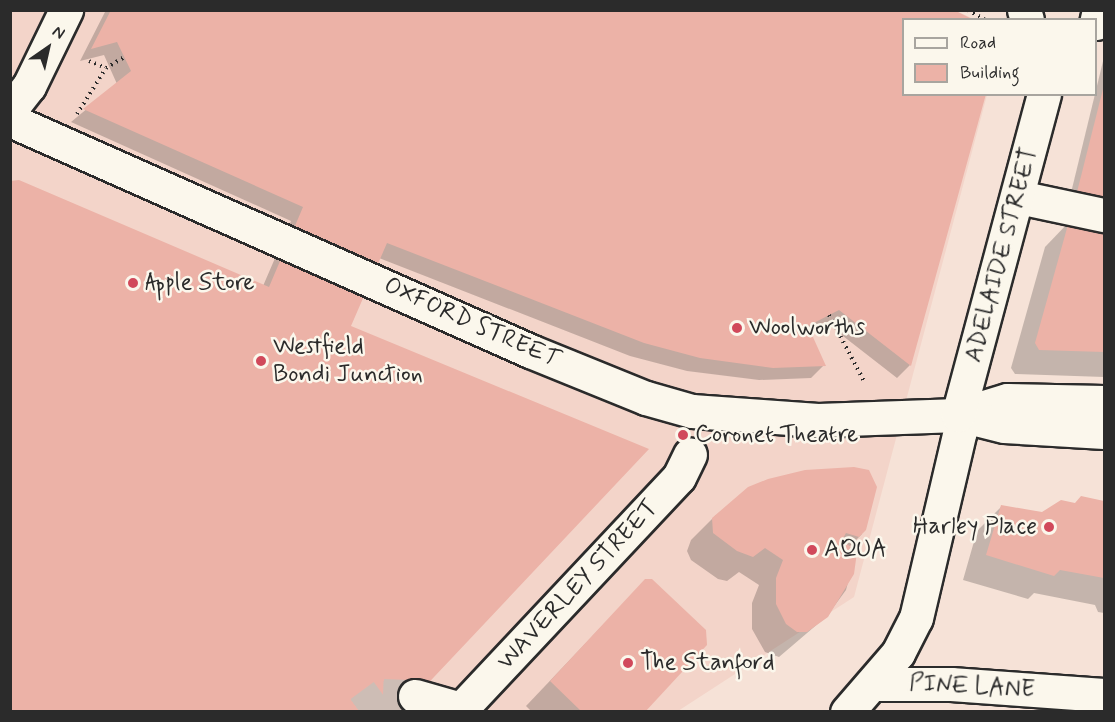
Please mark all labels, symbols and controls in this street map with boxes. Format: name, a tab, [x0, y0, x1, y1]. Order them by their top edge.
north arrow	[18, 18, 78, 78]
legend	[902, 18, 1097, 96]
text: N	[48, 21, 69, 44]
text: Road	[960, 31, 996, 55]
text: Building	[960, 61, 1020, 85]
street label: ADELAIDE STREET	[959, 145, 1045, 365]
place label: Apple Store	[145, 269, 253, 297]
street label: OXFORD STREET	[379, 271, 565, 375]
marker: Apple Store	[126, 276, 140, 290]
place label: Woolworths	[749, 314, 865, 342]
marker: Woolworths	[730, 321, 744, 335]
place label: Westfield Bondi Junction	[273, 333, 420, 389]
marker: Westfield Bondi Junction	[254, 354, 268, 368]
place label: Coronet Theatre	[695, 421, 859, 449]
marker: Coronet Theatre	[676, 428, 690, 442]
street label: WAVERLEY STREET	[491, 493, 665, 677]
place label: Harley Place	[912, 513, 1037, 541]
marker: Harley Place	[1042, 520, 1056, 534]
place label: AQUA	[824, 536, 887, 564]
marker: AQUA	[805, 543, 819, 557]
place label: The Stanford	[640, 649, 775, 677]
marker: The Stanford	[621, 656, 635, 670]
street label: PINE LANE	[907, 669, 1037, 705]

